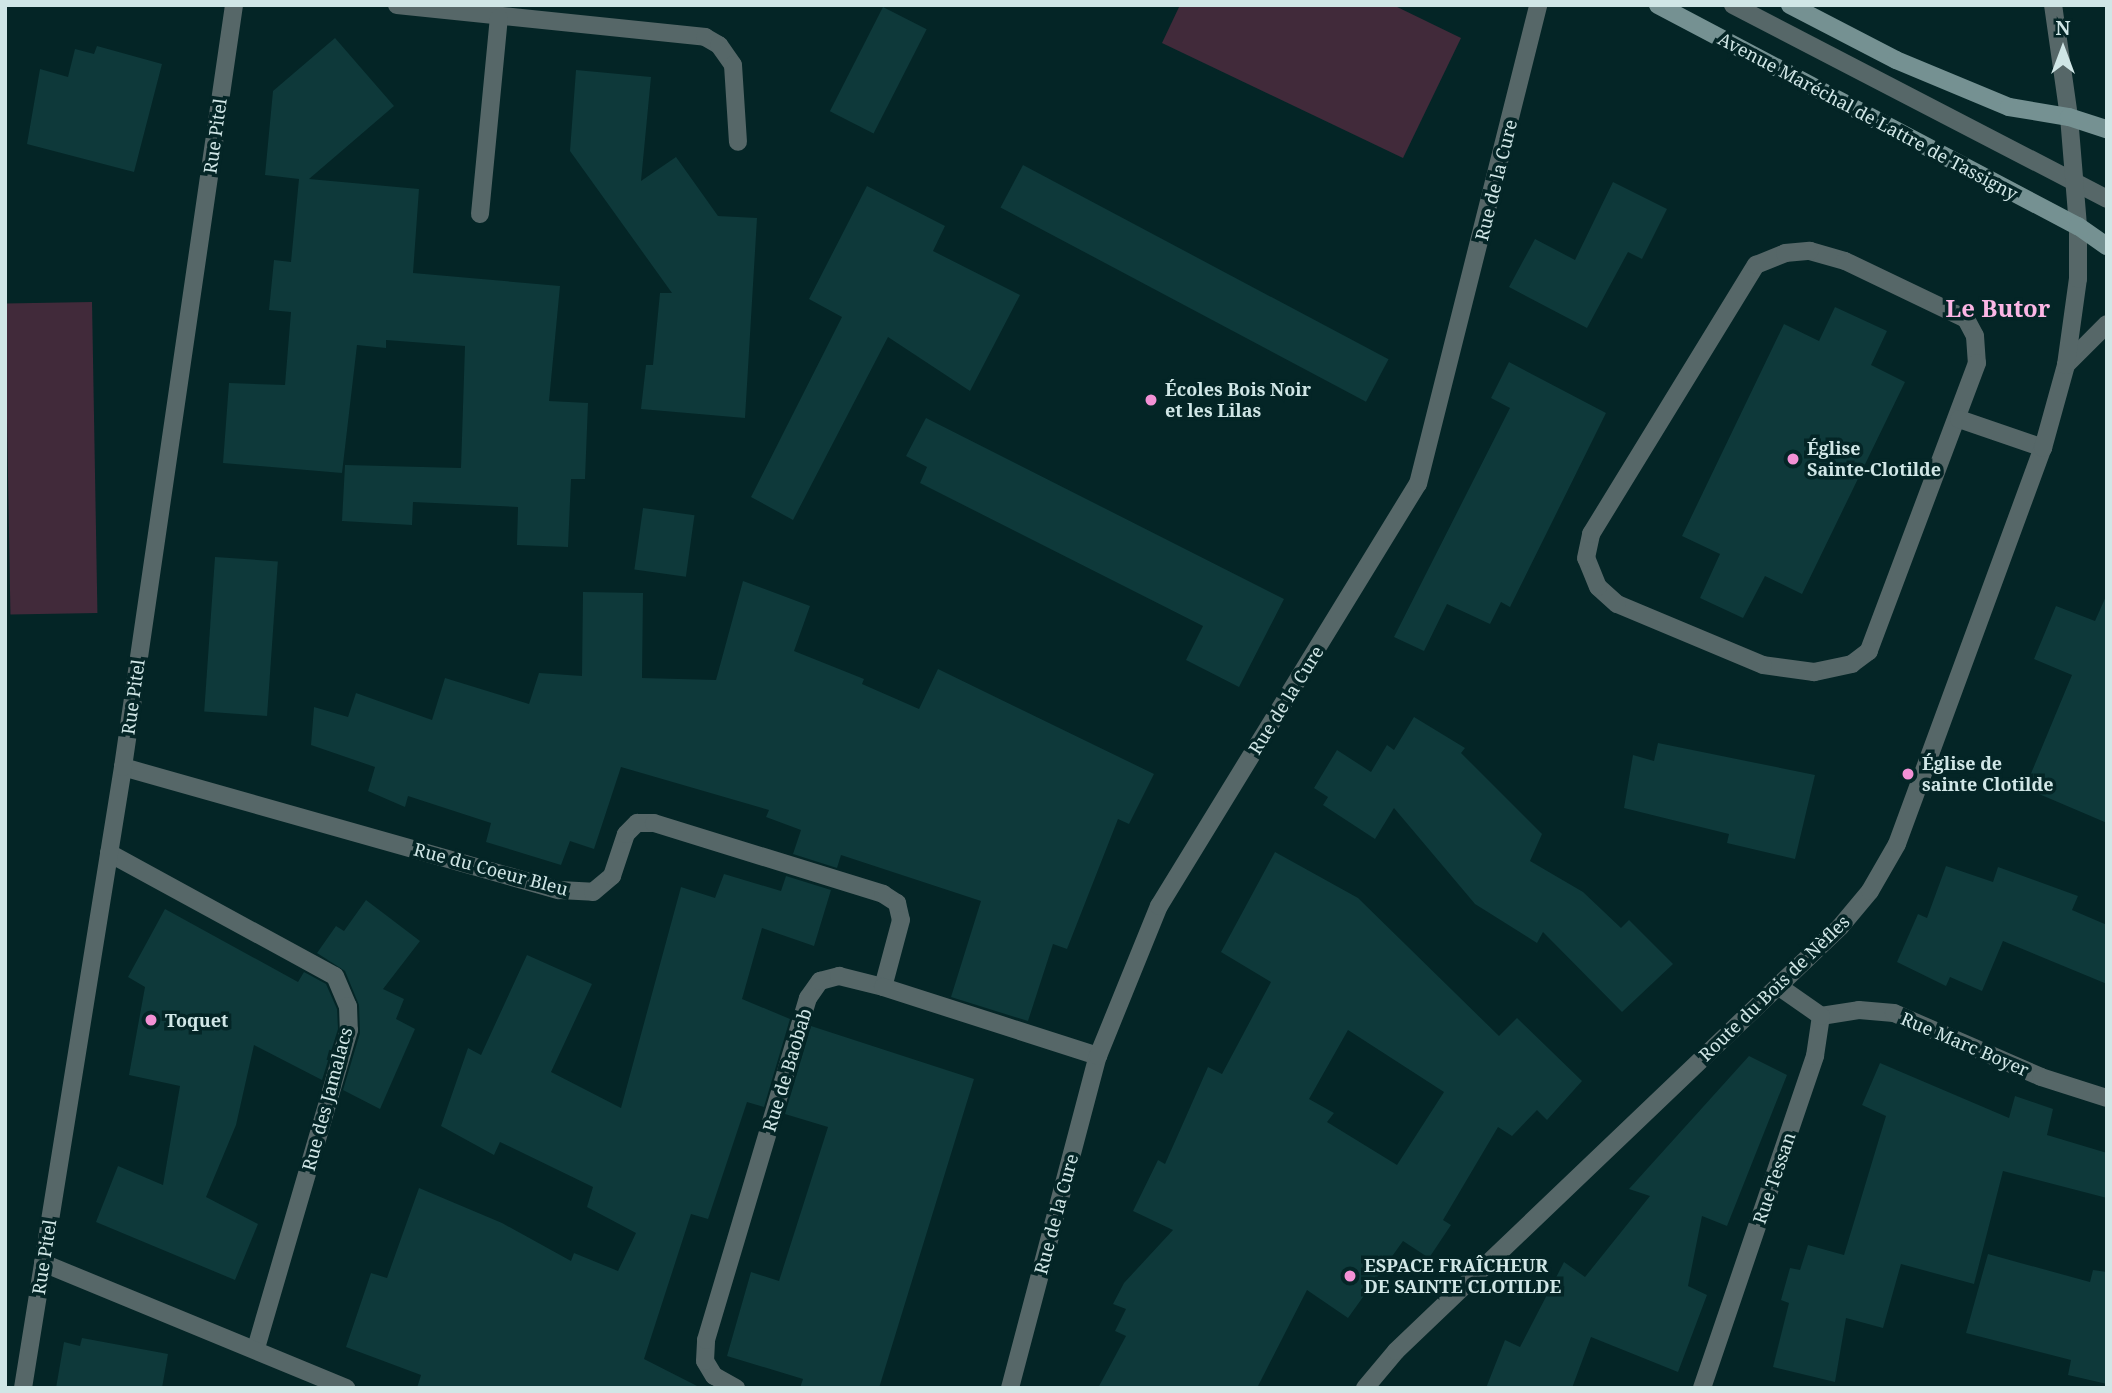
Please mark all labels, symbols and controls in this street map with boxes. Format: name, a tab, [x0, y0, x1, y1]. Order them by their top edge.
north arrow	[2028, 14, 2098, 84]
text: N	[2056, 15, 2070, 41]
street label: Avenue Maréchal de Lattre de Tassigny	[1715, 28, 2021, 204]
street label: Rue Pitel	[199, 97, 231, 175]
street label: Rue de la Cure	[1471, 117, 1521, 243]
district label: Le Butor	[1946, 294, 2050, 322]
place label: Écoles Bois Noir et les Lilas	[1165, 379, 1311, 422]
marker: Écoles Bois Noir et les Lilas	[1143, 392, 1159, 408]
place label: Église Sainte-Clotilde	[1807, 438, 1941, 480]
marker: Église Sainte-Clotilde	[1785, 451, 1801, 467]
street label: Rue de la Cure	[1244, 642, 1328, 758]
street label: Rue Pitel	[117, 658, 149, 736]
place label: Église de sainte Clotilde	[1922, 753, 2053, 796]
marker: Église de sainte Clotilde	[1900, 766, 1916, 782]
street label: Rue du Coeur Bleu	[412, 838, 570, 900]
street label: Route du Bois de Nèfles	[1694, 911, 1854, 1065]
street label: Rue de Baobab	[758, 1006, 816, 1134]
street label: Rue Marc Boyer	[1898, 1007, 2032, 1081]
place label: Toquet	[165, 1009, 228, 1031]
marker: Toquet	[143, 1012, 159, 1028]
street label: Rue des Jamalacs	[297, 1025, 357, 1173]
street label: Rue Tessan	[1748, 1129, 1800, 1227]
street label: Rue de la Cure	[1030, 1151, 1082, 1277]
street label: Rue Pitel	[27, 1218, 61, 1296]
place label: ESPACE FRAÎCHEUR DE SAINTE CLOTILDE	[1364, 1255, 1561, 1298]
marker: ESPACE FRAÎCHEUR DE SAINTE CLOTILDE	[1342, 1268, 1358, 1284]

